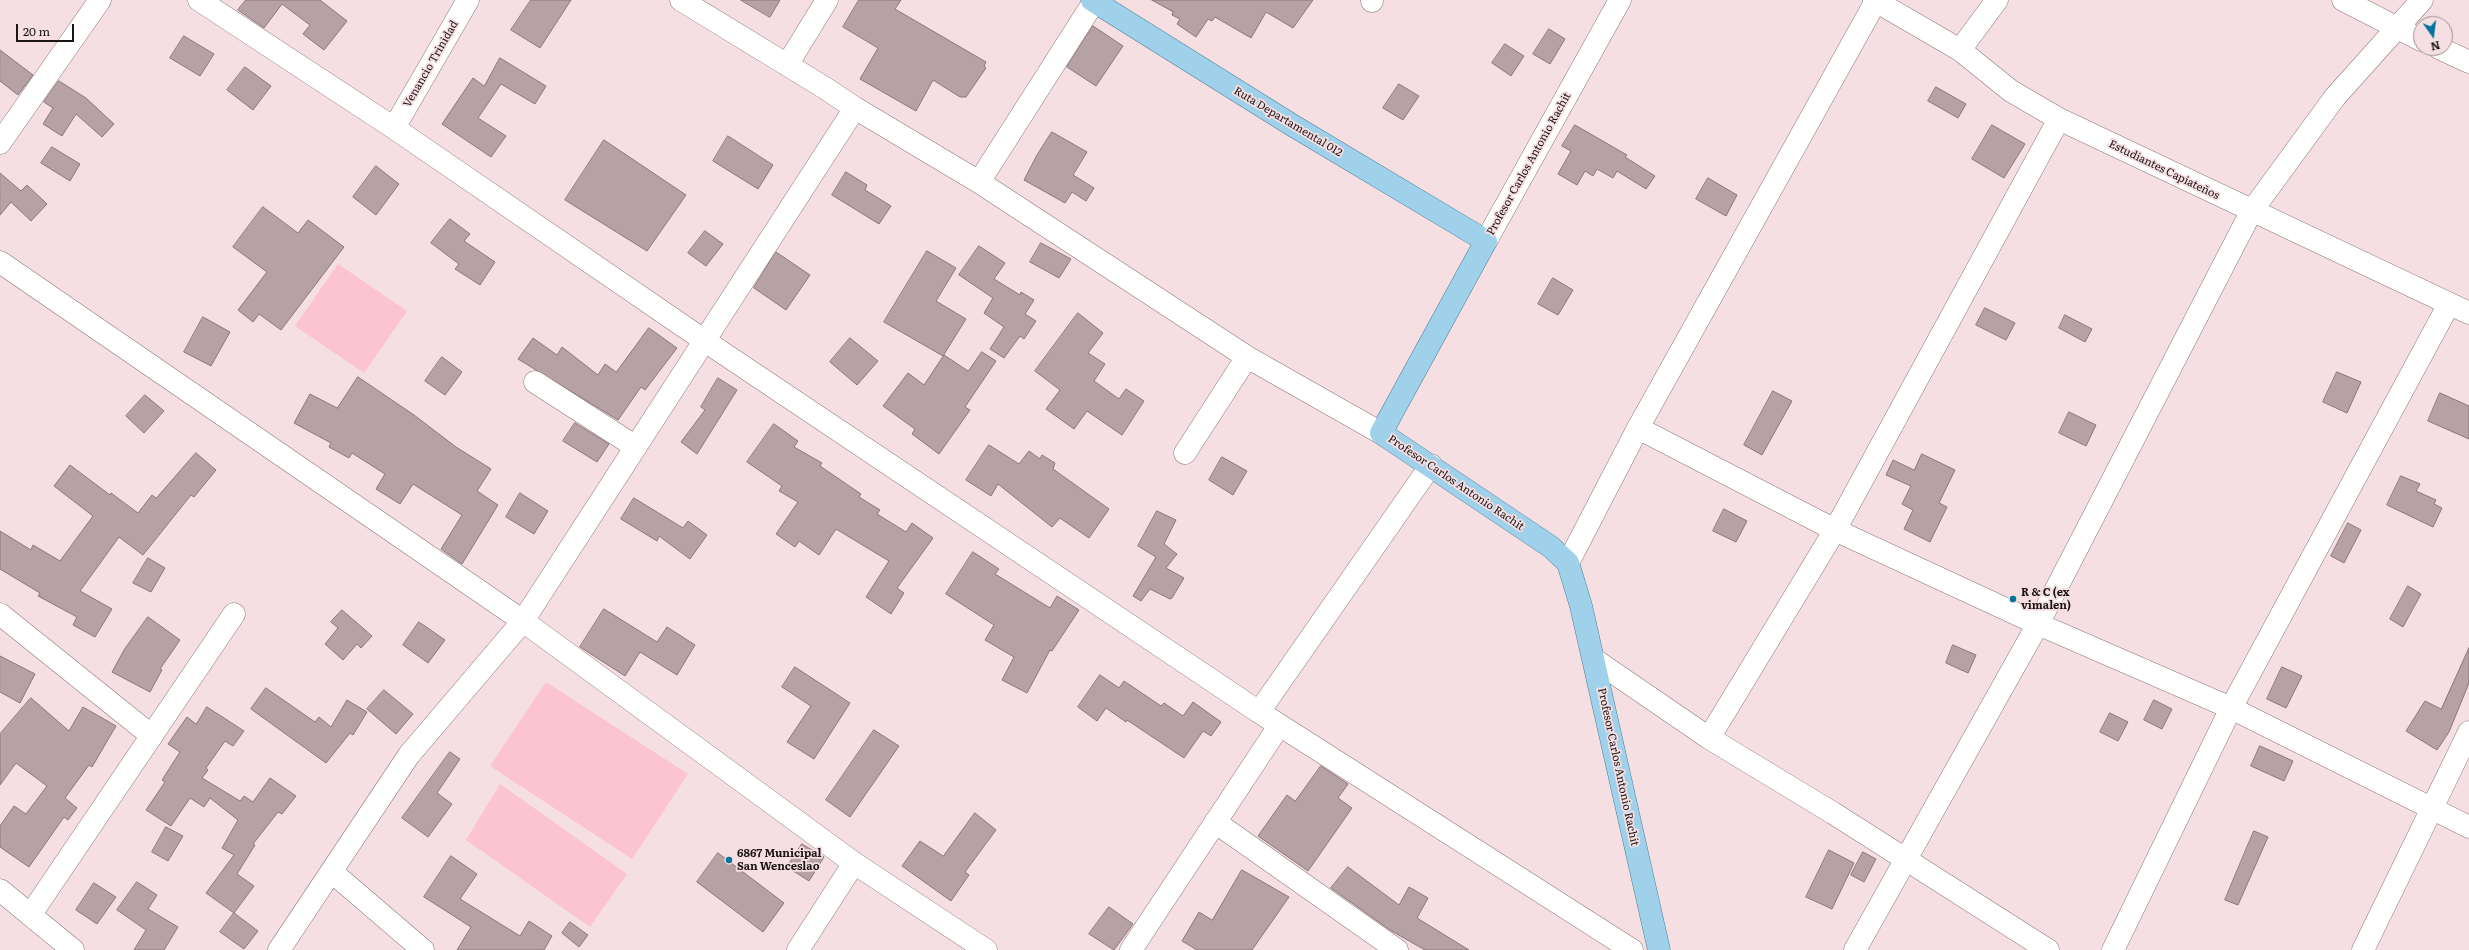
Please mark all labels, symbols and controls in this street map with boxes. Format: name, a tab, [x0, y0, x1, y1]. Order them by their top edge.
scale bar	[18, 16, 76, 42]
north arrow	[2413, 16, 2453, 56]
street label: Venancio Trinidad	[401, 18, 461, 110]
text: 20 m	[23, 22, 50, 40]
text: N	[2429, 38, 2442, 56]
street label: Ruta Departamental 012	[1231, 84, 1345, 160]
street label: Profesor Carlos Antonio Rachit	[1484, 90, 1574, 238]
street label: Estudiantes Capiateños	[2107, 137, 2221, 203]
street label: Profesor Carlos Antonio Rachit	[1385, 432, 1527, 534]
place label: R & C (ex vimalen)	[2021, 586, 2071, 612]
marker: R & C (ex vimalen)	[2008, 594, 2018, 604]
street label: Profesor Carlos Antonio Rachit	[1595, 687, 1641, 847]
place label: 6867 Municipal San Wenceslao	[737, 847, 822, 873]
marker: 6867 Municipal San Wenceslao	[724, 855, 734, 865]

